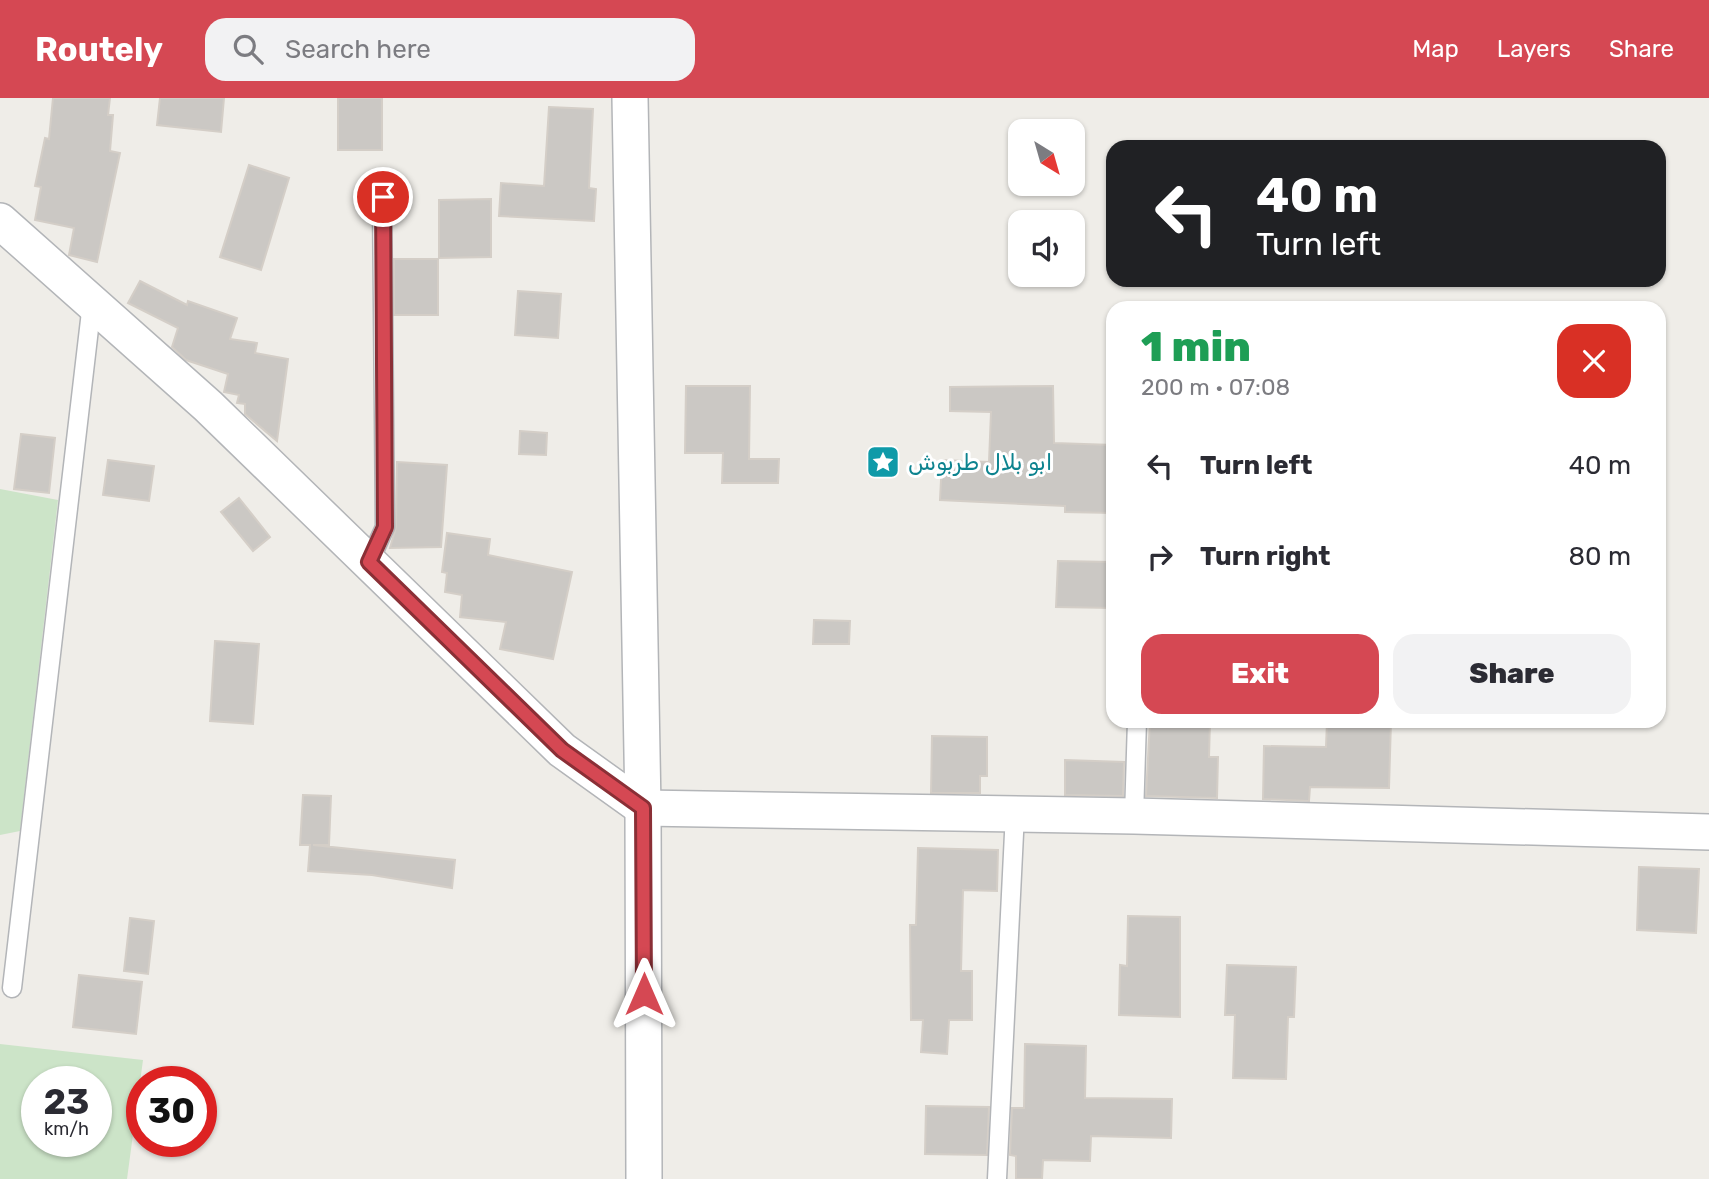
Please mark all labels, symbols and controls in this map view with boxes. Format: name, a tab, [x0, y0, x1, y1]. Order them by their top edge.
search box	[205, 18, 695, 81]
text: Routely	[35, 30, 163, 69]
icon: search	[229, 30, 267, 68]
text: Search here	[285, 34, 431, 65]
text: Map	[1412, 35, 1459, 63]
text: Layers	[1497, 35, 1571, 63]
text: Share	[1609, 35, 1674, 63]
north arrow	[1008, 119, 1085, 196]
map controls	[1008, 119, 1085, 287]
text: 40 m	[1256, 166, 1378, 224]
pin	[353, 167, 413, 227]
icon: left	[1141, 168, 1232, 259]
icon: arrive	[364, 178, 402, 216]
button: sound	[1008, 210, 1085, 287]
text: Turn left	[1256, 225, 1381, 263]
text: 1 min	[1141, 322, 1251, 372]
button: close	[1557, 324, 1631, 398]
text: 200 m · 07:08	[1141, 373, 1290, 401]
place icon: ابو بلال طربوش	[864, 443, 902, 481]
icon: left	[1141, 447, 1179, 485]
place label: ابو بلال طربوش	[908, 448, 1052, 476]
text: Turn left	[1200, 450, 1312, 481]
text: 40 m	[1569, 450, 1631, 481]
icon: right	[1141, 538, 1179, 576]
text: Turn right	[1200, 541, 1330, 572]
text: 80 m	[1568, 541, 1631, 572]
button: Exit	[1141, 634, 1379, 714]
button: Share	[1393, 634, 1631, 714]
position arrow	[607, 957, 681, 1031]
speed limit sign: 30	[126, 1066, 217, 1157]
text: 23	[44, 1081, 89, 1123]
text: km/h	[44, 1118, 89, 1140]

